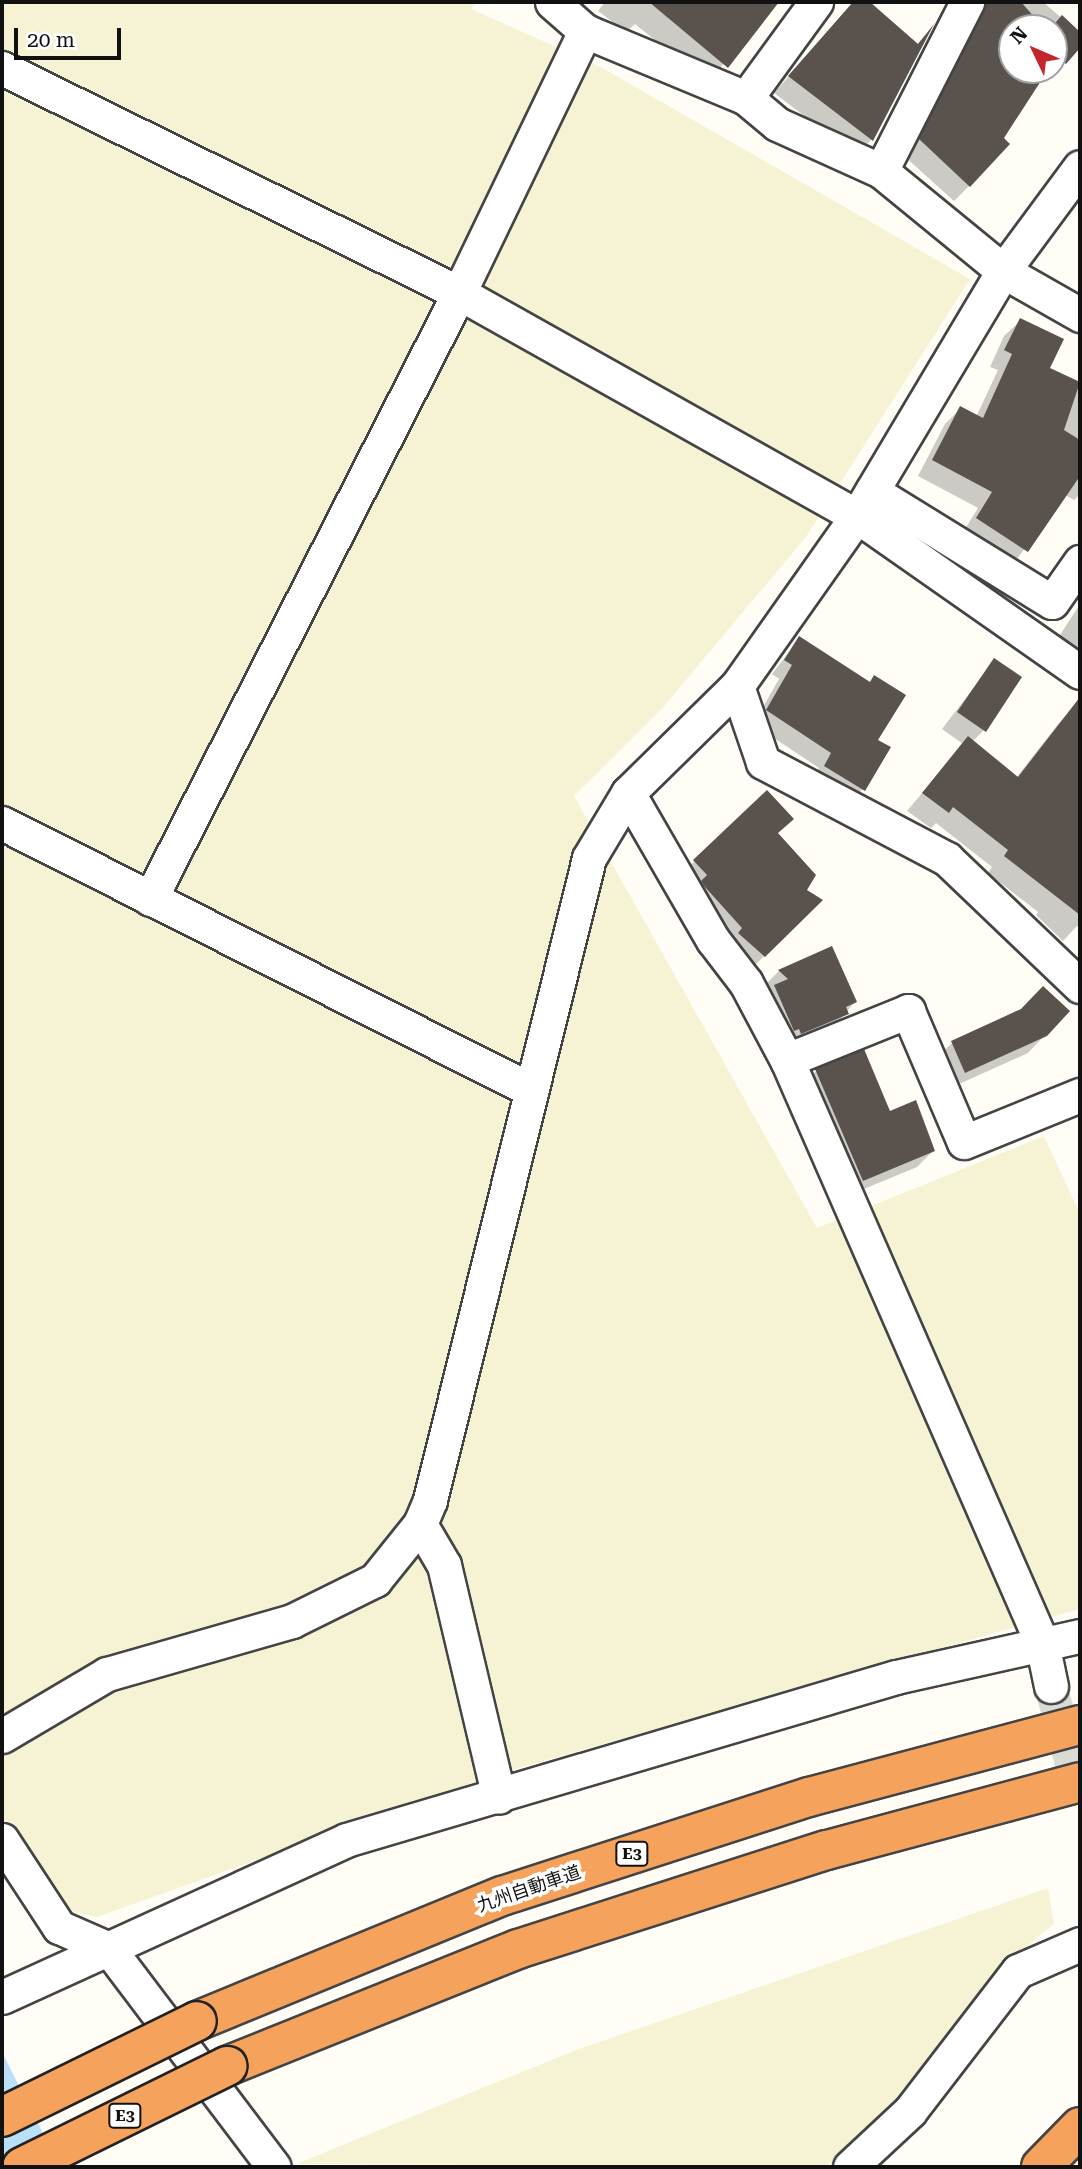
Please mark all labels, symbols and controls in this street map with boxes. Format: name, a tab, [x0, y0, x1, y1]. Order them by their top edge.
scale bar	[18, 14, 124, 58]
north arrow	[998, 14, 1068, 84]
text: N	[1006, 22, 1032, 49]
text: 20 m	[27, 28, 75, 52]
road number: E3	[614, 1842, 650, 1866]
street label: 九州自動車道	[474, 1861, 584, 1917]
road number: E3	[108, 2104, 142, 2128]

